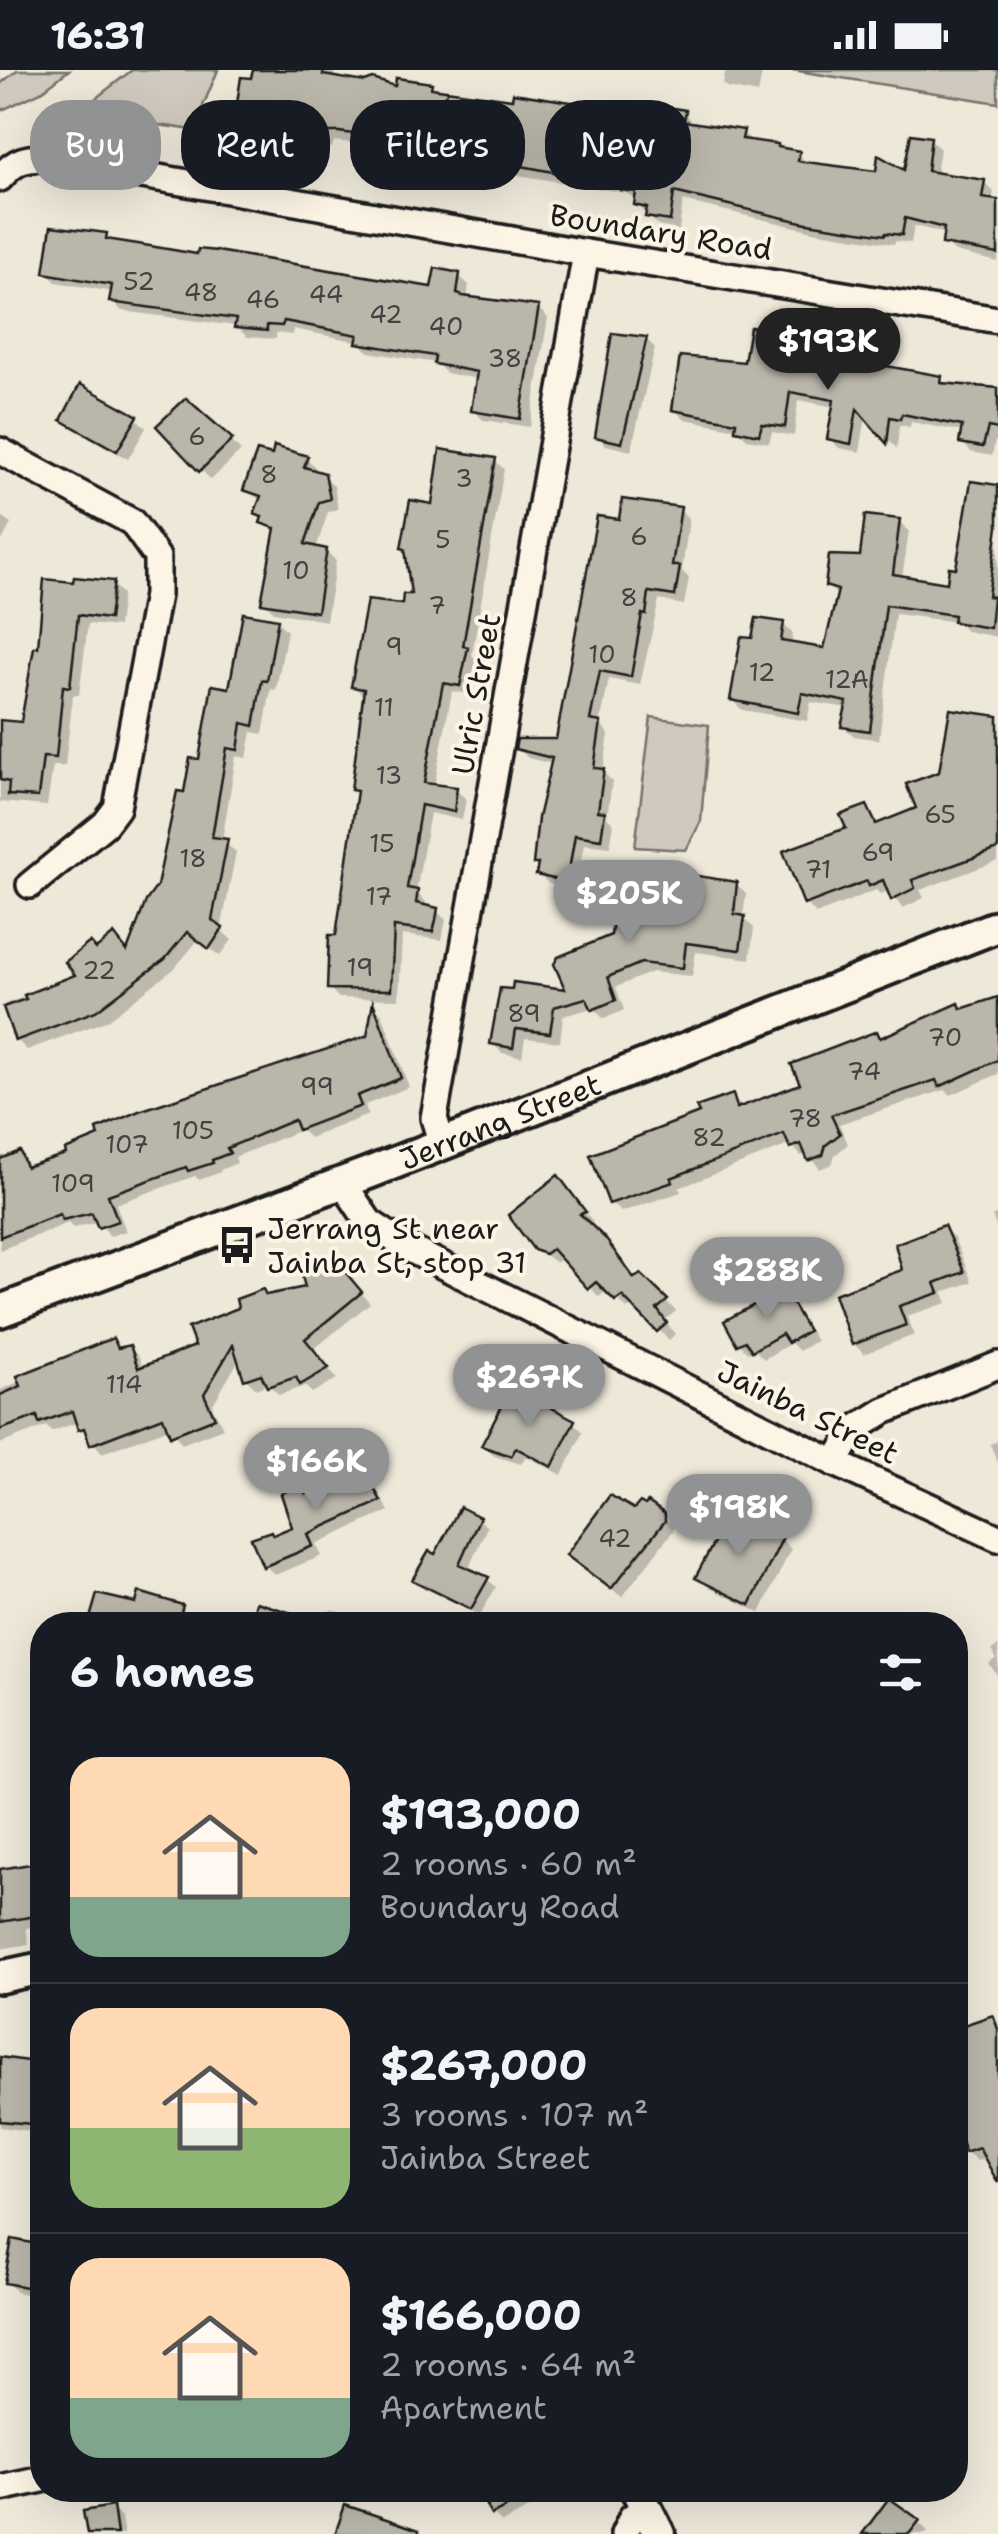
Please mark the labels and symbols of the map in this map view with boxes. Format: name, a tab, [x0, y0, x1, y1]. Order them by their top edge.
street label: Boundary Road	[547, 194, 775, 270]
house number: 52	[123, 264, 155, 298]
house number: 48	[184, 275, 218, 309]
house number: 44	[309, 277, 343, 311]
house number: 46	[246, 282, 280, 316]
house number: 42	[369, 297, 403, 331]
pin: $193K	[758, 308, 898, 393]
house number: 40	[429, 309, 463, 343]
house number: 38	[488, 341, 522, 375]
house number: 6	[188, 419, 206, 453]
house number: 8	[260, 457, 278, 491]
house number: 3	[455, 461, 473, 495]
house number: 6	[630, 519, 648, 553]
house number: 5	[435, 522, 451, 556]
house number: 10	[282, 553, 310, 587]
house number: 8	[620, 580, 638, 614]
house number: 7	[428, 588, 446, 622]
street label: Ulric Street	[442, 610, 510, 778]
house number: 9	[385, 629, 403, 663]
house number: 10	[588, 637, 616, 671]
house number: 12	[749, 655, 775, 689]
house number: 12A	[825, 662, 869, 696]
house number: 11	[374, 690, 394, 724]
house number: 13	[376, 758, 402, 792]
house number: 65	[924, 797, 956, 831]
house number: 15	[369, 826, 395, 860]
house number: 69	[861, 835, 895, 869]
house number: 18	[179, 841, 207, 875]
house number: 71	[805, 852, 831, 886]
pin: $205K	[559, 860, 699, 945]
house number: 17	[366, 879, 392, 913]
house number: 19	[347, 950, 373, 984]
house number: 22	[82, 953, 116, 987]
house number: 89	[507, 996, 541, 1030]
house number: 70	[928, 1020, 962, 1054]
house number: 74	[847, 1054, 881, 1088]
street label: Jerrang Street	[393, 1063, 607, 1179]
house number: 99	[300, 1069, 334, 1103]
house number: 78	[788, 1101, 822, 1135]
house number: 105	[172, 1113, 214, 1147]
house number: 82	[692, 1120, 726, 1154]
house number: 107	[105, 1127, 149, 1161]
house number: 109	[51, 1166, 95, 1200]
place label: Jerrang St near Jainba St, stop 31	[267, 1208, 527, 1283]
bus stop icon: Jerrang St near Jainba St, stop 31	[216, 1224, 258, 1266]
pin: $288K	[697, 1237, 837, 1322]
pin: $267K	[459, 1344, 599, 1429]
street label: Jainba Street	[710, 1350, 906, 1474]
house number: 114	[106, 1367, 142, 1401]
pin: $166K	[246, 1428, 386, 1513]
pin: $198K	[669, 1474, 809, 1559]
house number: 42	[598, 1521, 632, 1555]

